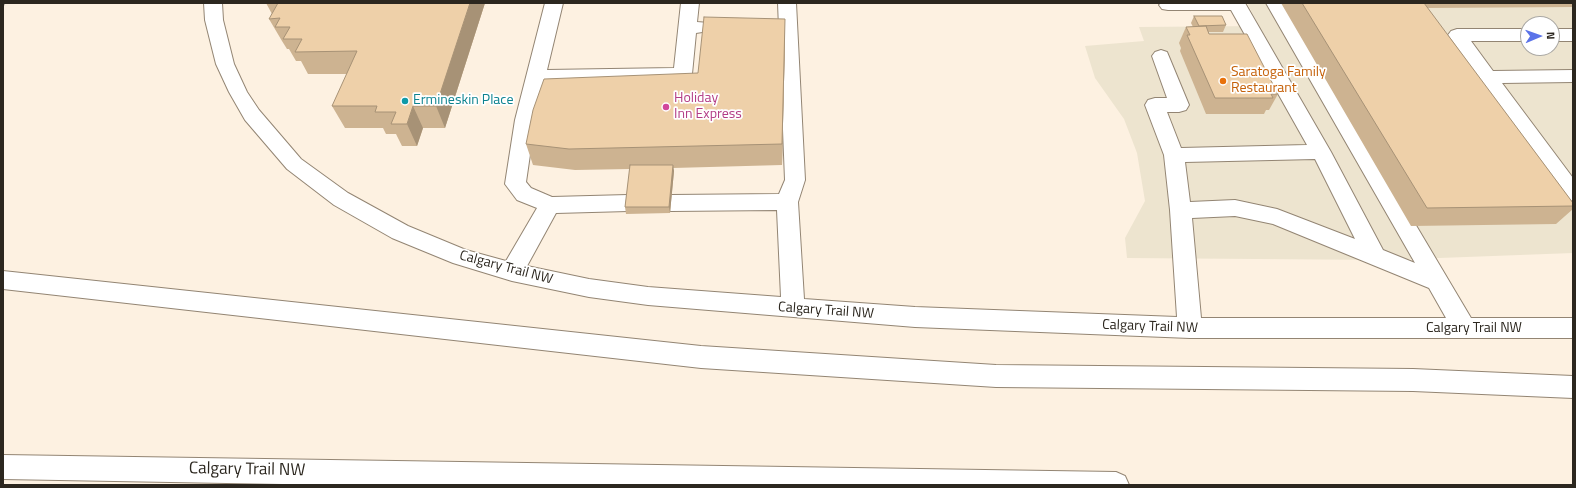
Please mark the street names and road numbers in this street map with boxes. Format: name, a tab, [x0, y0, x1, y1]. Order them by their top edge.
street label: Calgary Trail NW	[457, 247, 555, 289]
street label: Calgary Trail NW	[778, 299, 874, 323]
street label: Calgary Trail NW	[1102, 317, 1198, 337]
street label: Calgary Trail NW	[1426, 321, 1522, 337]
street label: Calgary Trail NW	[189, 459, 305, 481]

